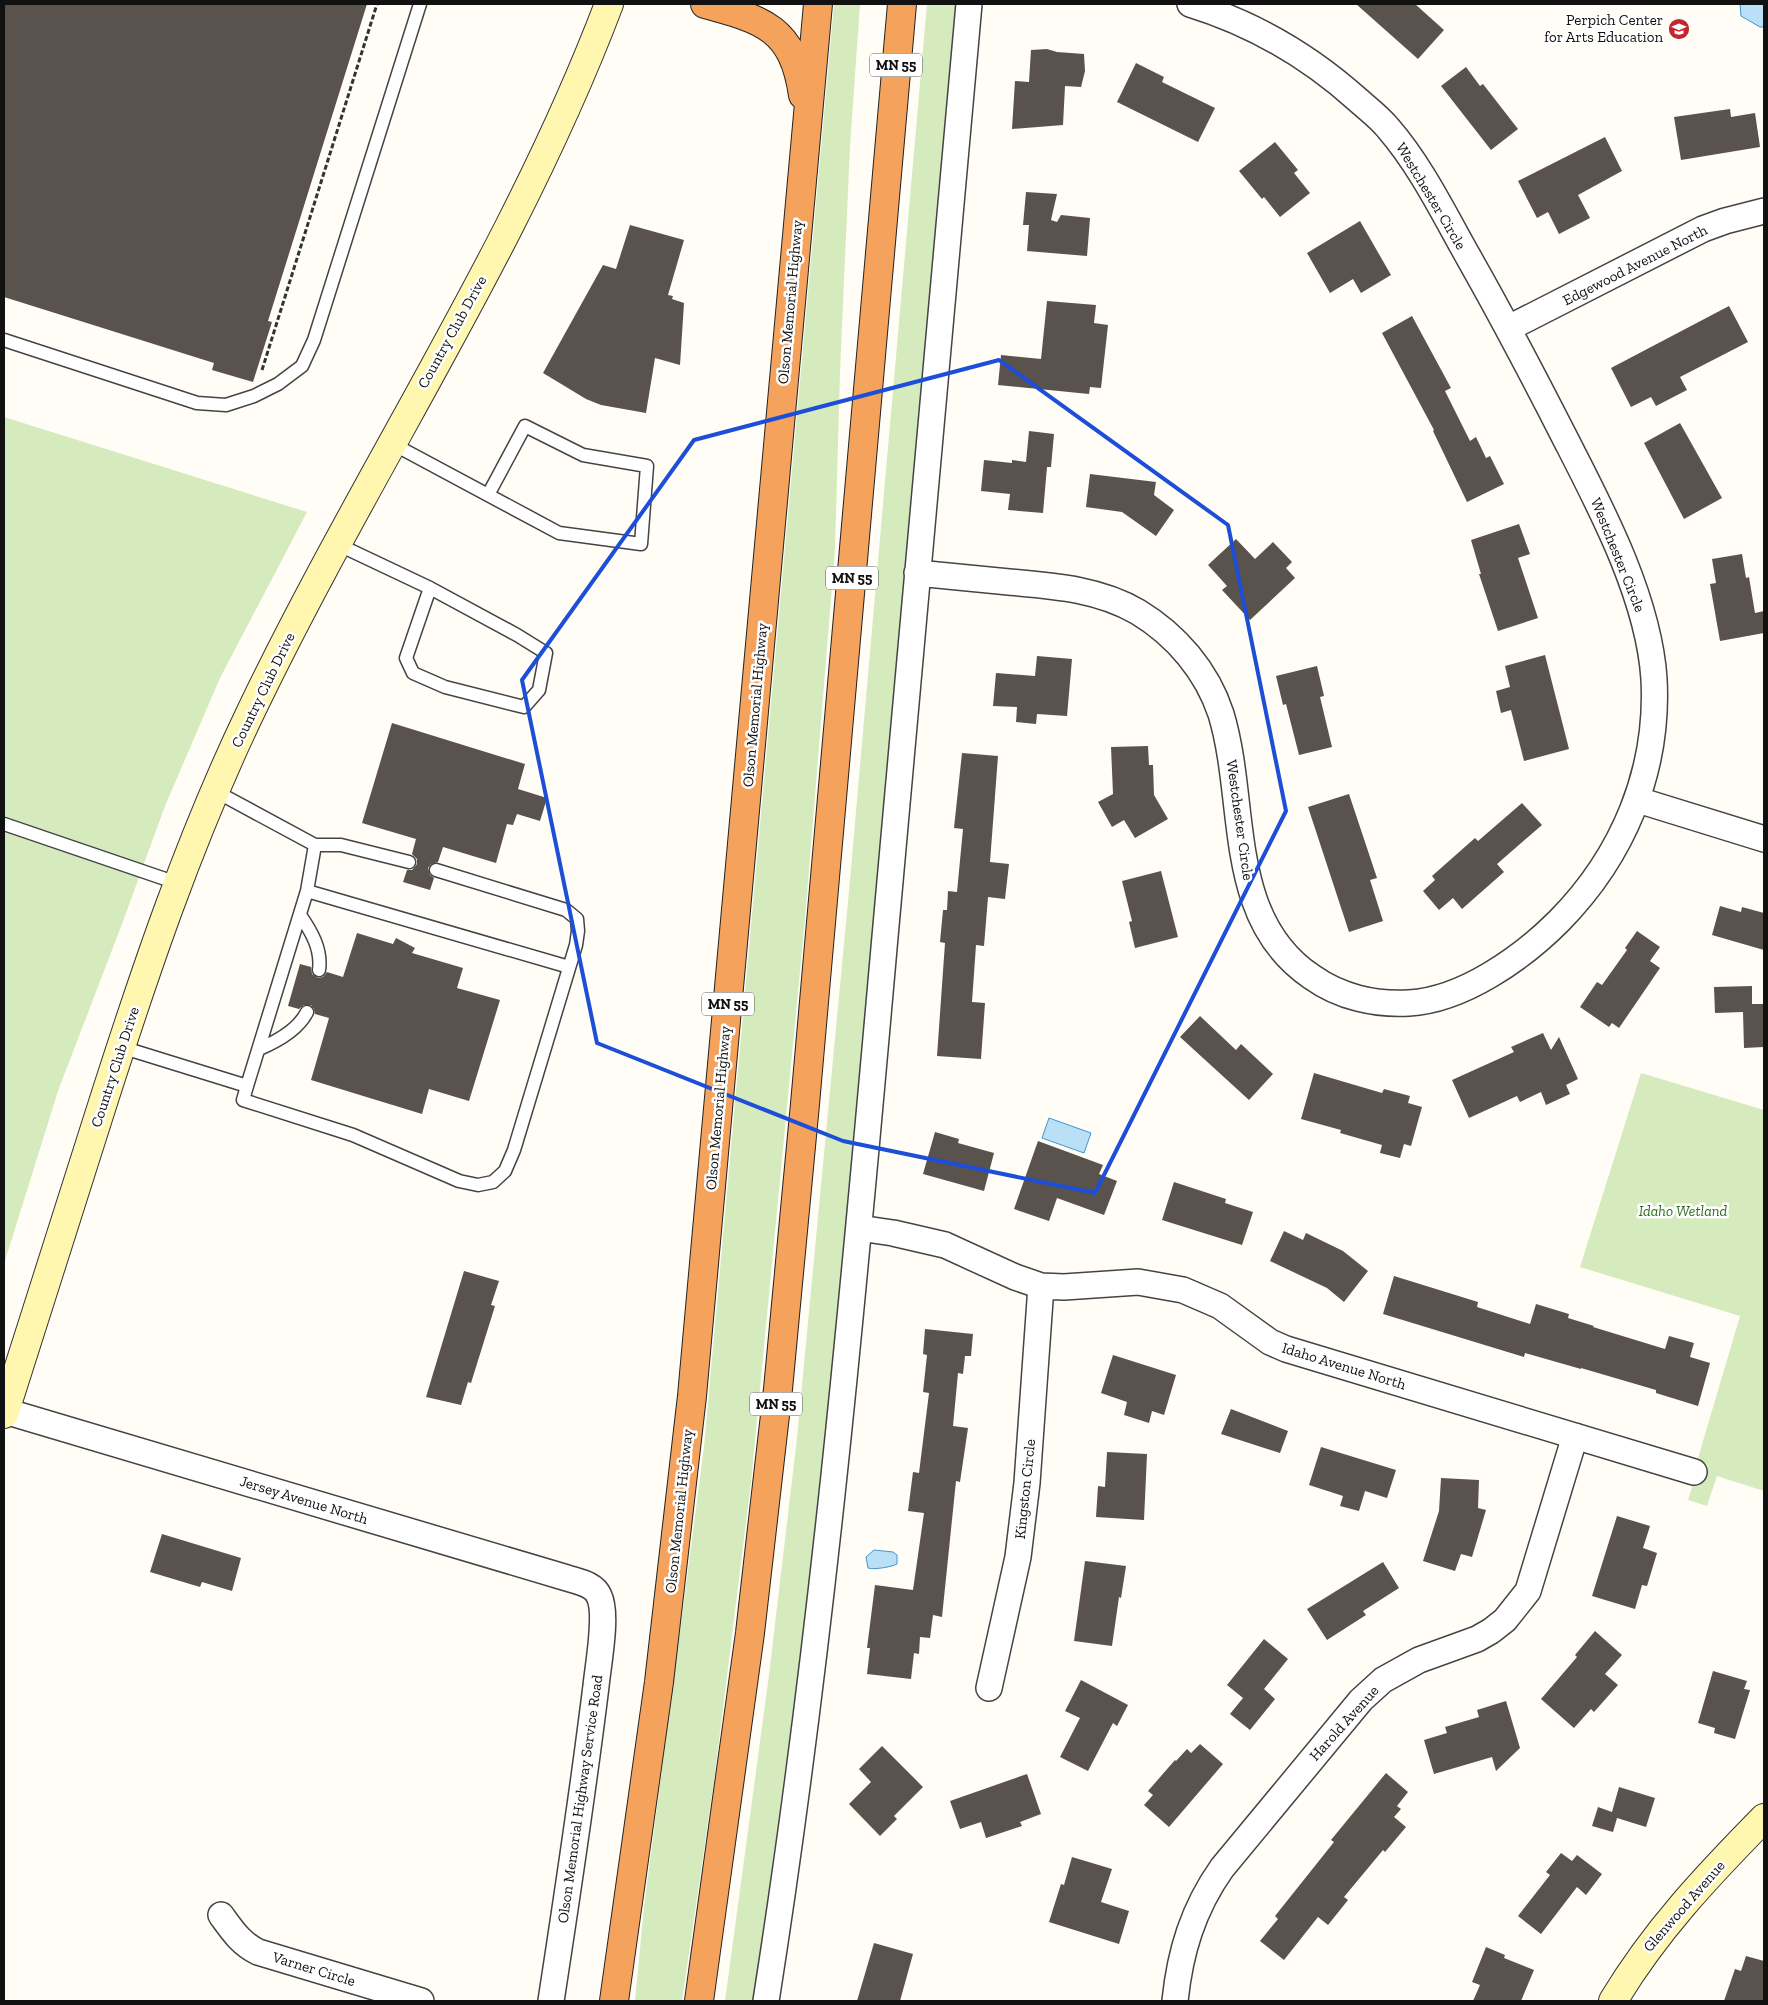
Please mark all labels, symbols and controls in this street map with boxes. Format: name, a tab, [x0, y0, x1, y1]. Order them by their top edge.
place label: Perpich Center for Arts Education	[1544, 11, 1663, 46]
school or university icon: Perpich Center for Arts Education	[1667, 17, 1691, 41]
road number: MN 55	[870, 54, 922, 76]
street label: Westchester Circle	[1392, 139, 1470, 253]
street label: Olson Memorial Highway	[774, 219, 806, 385]
street label: Edgewood Avenue North	[1560, 220, 1711, 309]
street label: Country Club Drive	[414, 273, 490, 391]
street label: Westchester Circle	[1587, 495, 1649, 615]
road number: MN 55	[826, 566, 878, 590]
street label: Olson Memorial Highway	[739, 622, 771, 788]
street label: Country Club Drive	[227, 630, 299, 750]
street label: Westchester Circle	[1223, 758, 1257, 882]
road number: MN 55	[702, 992, 754, 1016]
street label: Country Club Drive	[87, 1004, 143, 1130]
street label: Olson Memorial Highway	[702, 1025, 734, 1191]
park label: Idaho Wetland	[1639, 1202, 1728, 1220]
street label: Idaho Avenue North	[1280, 1339, 1409, 1394]
road number: MN 55	[750, 1392, 802, 1416]
street label: Olson Memorial Highway	[661, 1428, 697, 1594]
street label: Kingston Circle	[1011, 1438, 1039, 1540]
street label: Jersey Avenue North	[238, 1472, 371, 1528]
street label: Olson Memorial Highway Service Road	[554, 1673, 606, 1924]
street label: Harold Avenue	[1305, 1682, 1383, 1764]
street label: Glenwood Avenue	[1639, 1857, 1729, 1955]
street label: Varner Circle	[269, 1948, 358, 1990]

